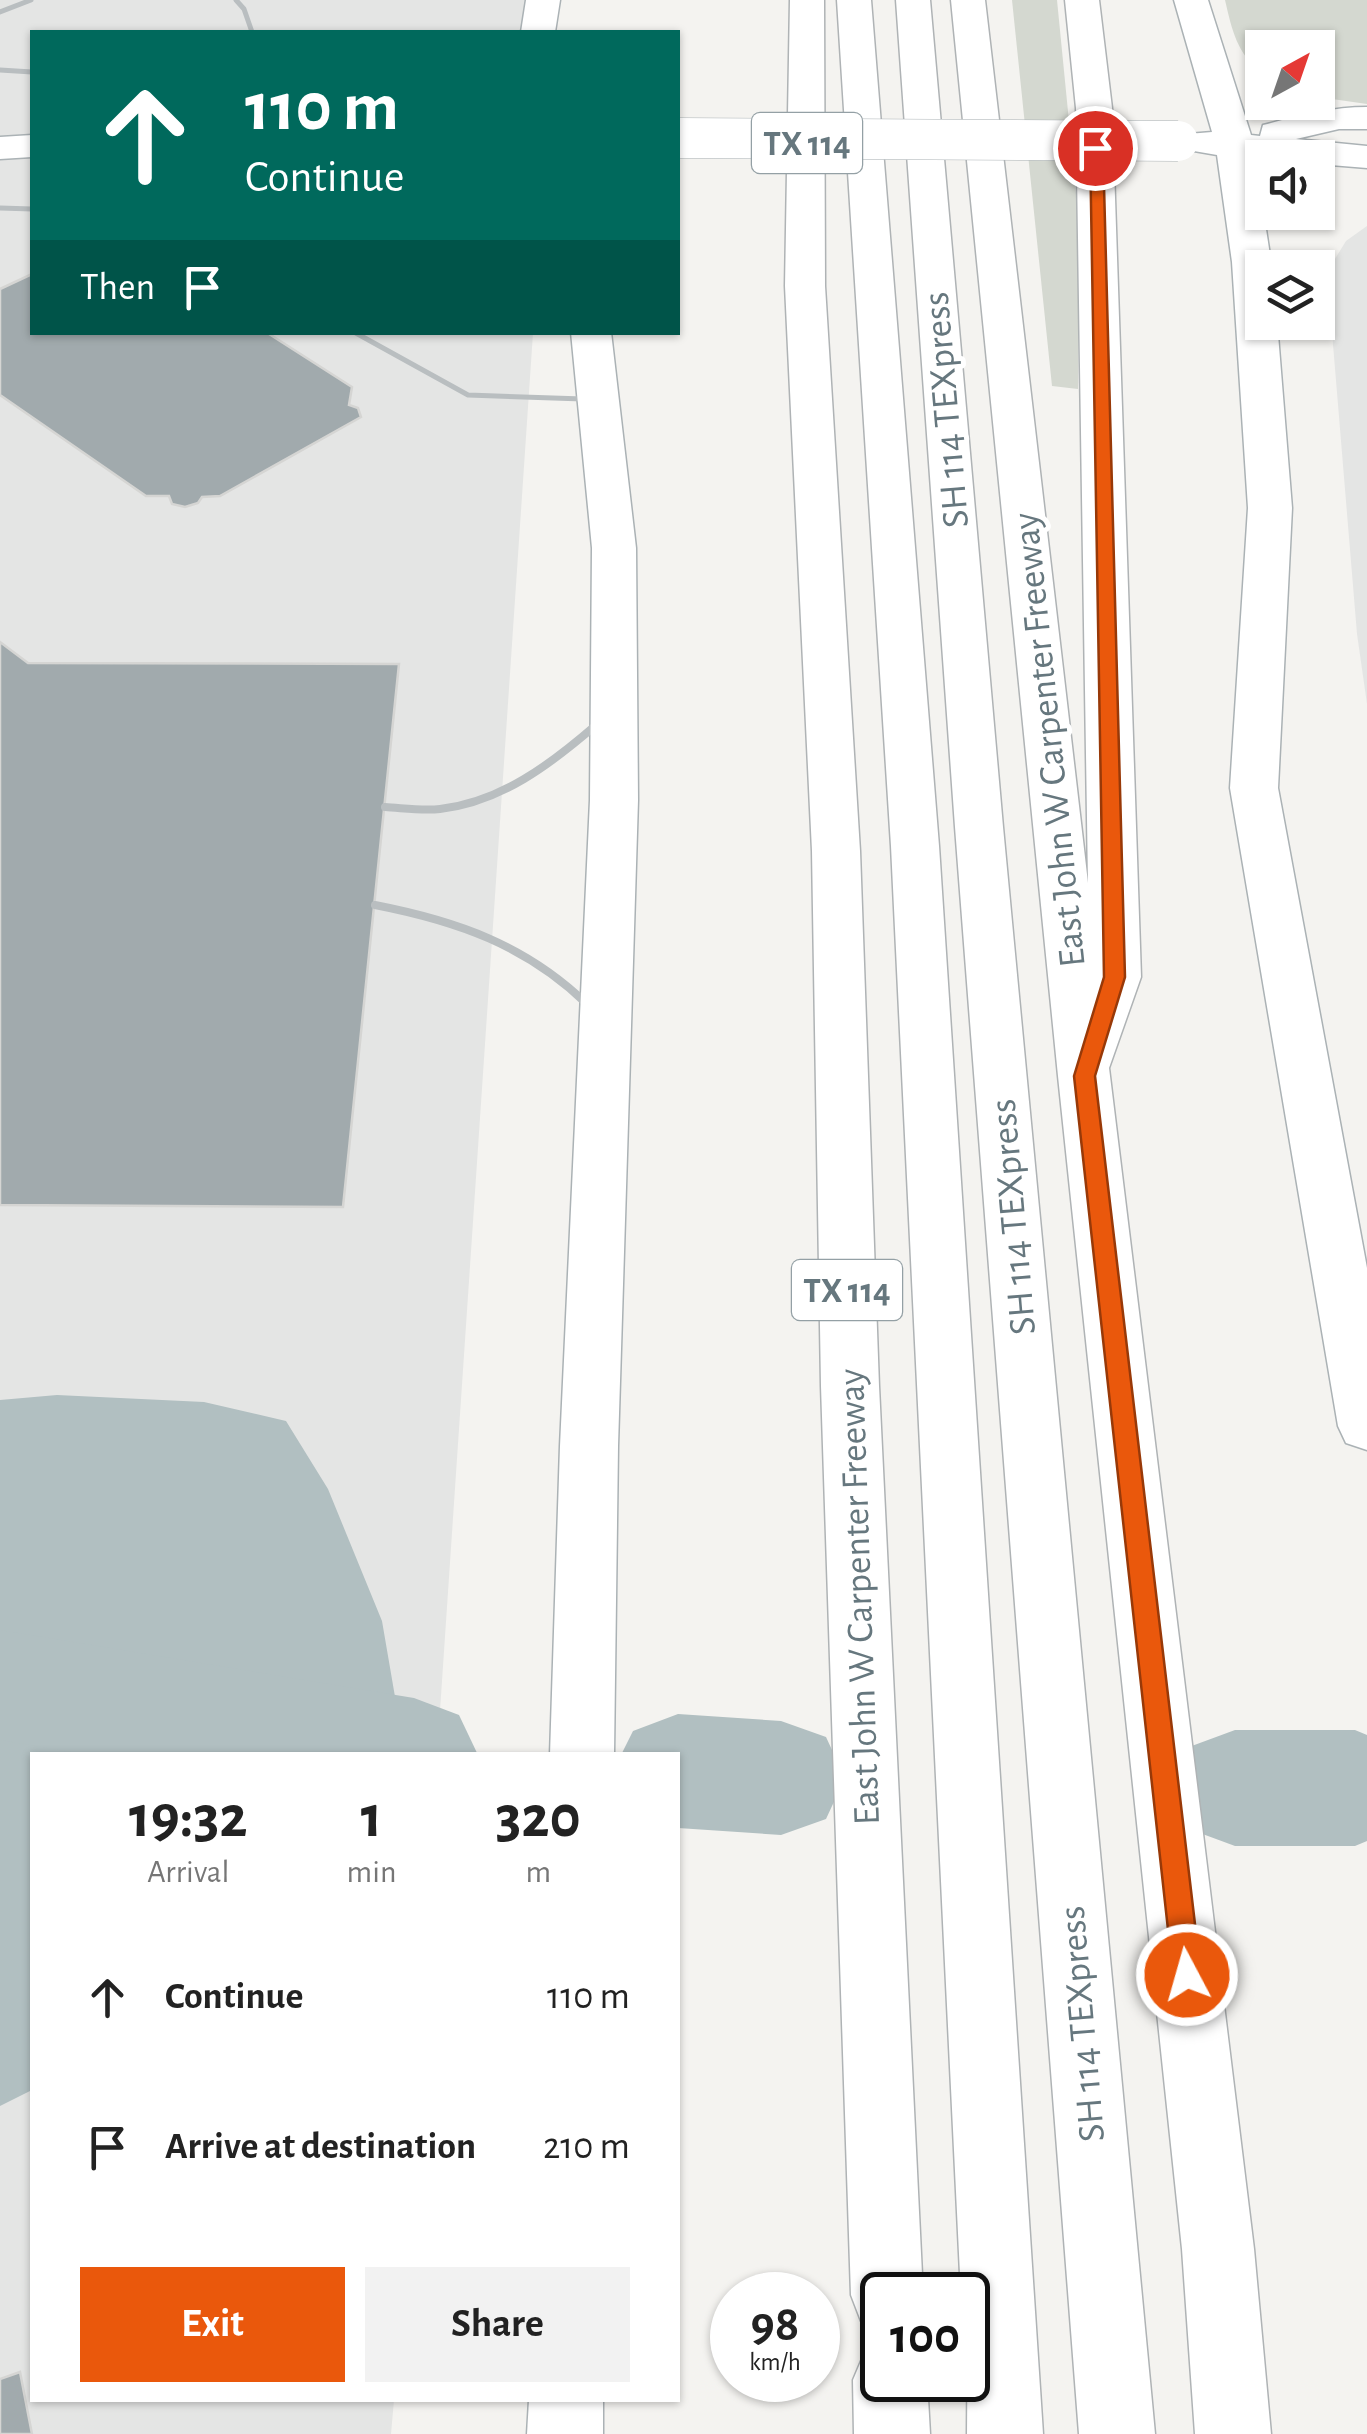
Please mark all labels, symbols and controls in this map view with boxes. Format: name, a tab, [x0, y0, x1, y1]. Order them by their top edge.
north arrow	[1245, 30, 1335, 120]
map controls	[1245, 30, 1335, 340]
icon: ahead	[80, 70, 210, 200]
text: 110 m	[245, 73, 399, 143]
pin	[1053, 106, 1138, 191]
road number: TX 114	[752, 113, 862, 173]
icon: arrive	[1068, 121, 1123, 176]
button: sound	[1245, 140, 1335, 230]
text: Continue	[245, 155, 404, 200]
button: layers	[1245, 250, 1335, 340]
icon: arrive	[175, 260, 230, 315]
text: Then	[80, 269, 155, 307]
street label: SH 114 TEXpress	[918, 290, 976, 529]
street label: East John W Carpenter Freeway	[1007, 511, 1093, 969]
street label: SH 114 TEXpress	[985, 1097, 1043, 1336]
road number: TX 114	[792, 1260, 902, 1320]
street label: East John W Carpenter Freeway	[833, 1368, 887, 1826]
text: 19:32	[129, 1788, 248, 1848]
text: 1	[361, 1788, 382, 1848]
text: 320	[496, 1788, 581, 1848]
text: Arrival	[147, 1856, 229, 1888]
text: min	[347, 1856, 396, 1888]
text: m	[525, 1856, 551, 1888]
street label: SH 114 TEXpress	[1054, 1904, 1112, 2143]
position arrow	[1135, 1923, 1239, 2027]
icon: ahead	[80, 1970, 135, 2025]
text: Continue	[165, 1978, 303, 2016]
text: 110 m	[547, 1978, 630, 2016]
icon: arrive	[80, 2120, 135, 2175]
text: Arrive at destination	[165, 2128, 476, 2166]
text: 210 m	[543, 2128, 630, 2166]
button: Exit	[80, 2267, 345, 2382]
button: Share	[365, 2267, 630, 2382]
speed limit sign: 100	[860, 2272, 990, 2402]
text: 98	[751, 2300, 799, 2350]
text: km/h	[749, 2350, 801, 2375]

